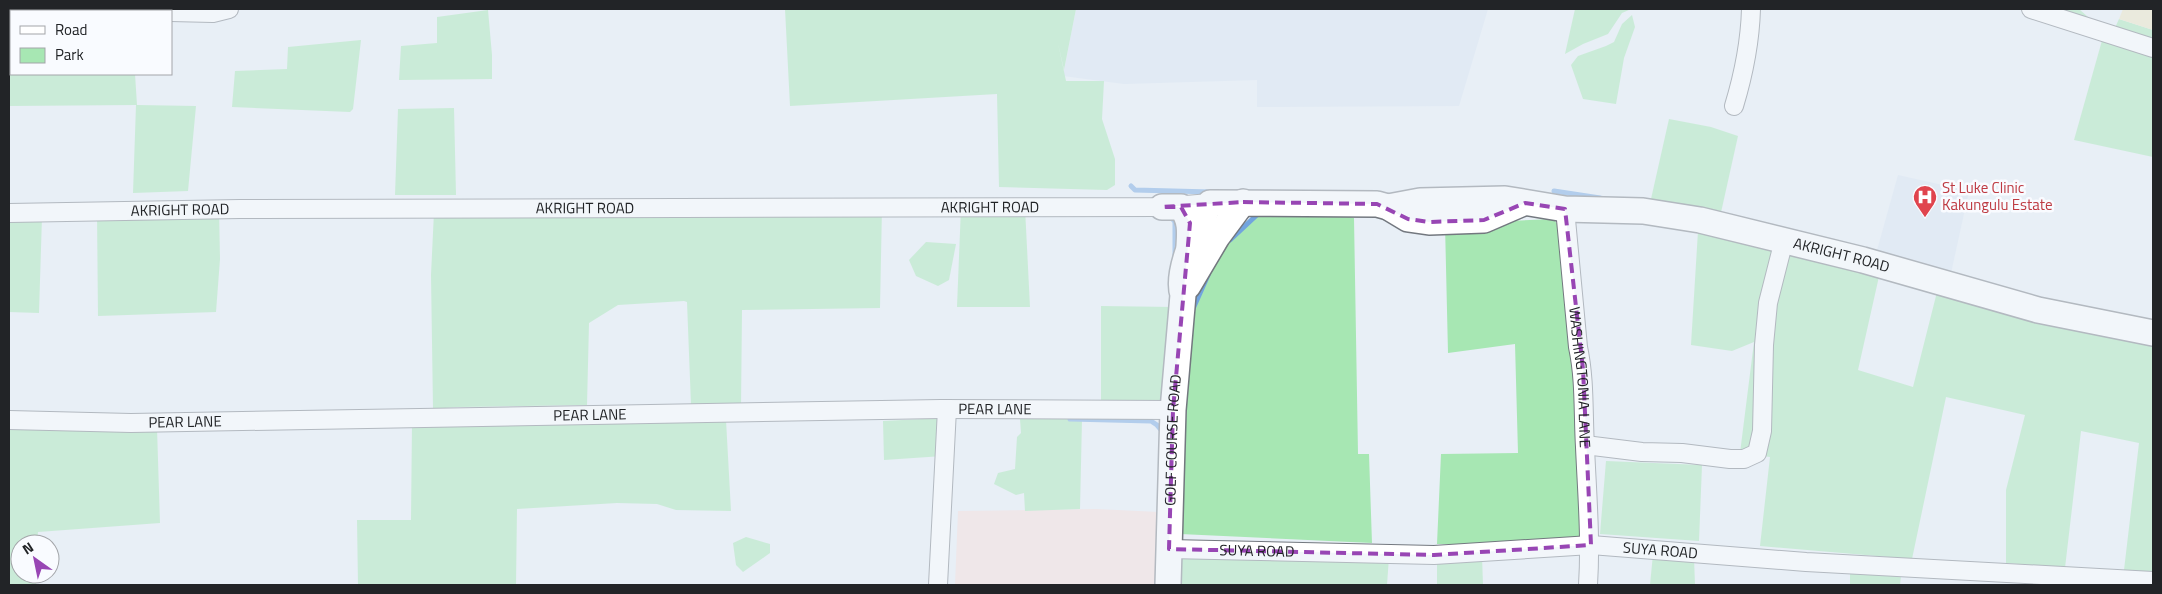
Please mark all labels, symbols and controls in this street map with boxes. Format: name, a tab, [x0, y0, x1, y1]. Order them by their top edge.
legend	[10, 10, 172, 75]
text: Road	[55, 18, 87, 41]
text: Park	[55, 43, 84, 66]
place label: St Luke Clinic Kakungulu Estate	[1942, 176, 2053, 216]
hospital icon: St Luke Clinic Kakungulu Estate	[1912, 184, 1938, 218]
street label: AKRIGHT ROAD	[941, 195, 1039, 218]
street label: AKRIGHT ROAD	[536, 196, 634, 219]
street label: AKRIGHT ROAD	[130, 197, 229, 222]
street label: AKRIGHT ROAD	[1791, 231, 1893, 278]
street label: WASHINGTONIA LANE	[1563, 306, 1597, 448]
street label: GOLF COURSE ROAD	[1158, 373, 1187, 506]
street label: PEAR LANE	[958, 397, 1032, 420]
street label: PEAR LANE	[553, 402, 627, 427]
street label: PEAR LANE	[148, 409, 222, 434]
north arrow	[10, 534, 60, 584]
text: N	[18, 536, 37, 559]
street label: SUYA ROAD	[1622, 536, 1699, 564]
street label: SUYA ROAD	[1219, 538, 1295, 563]

